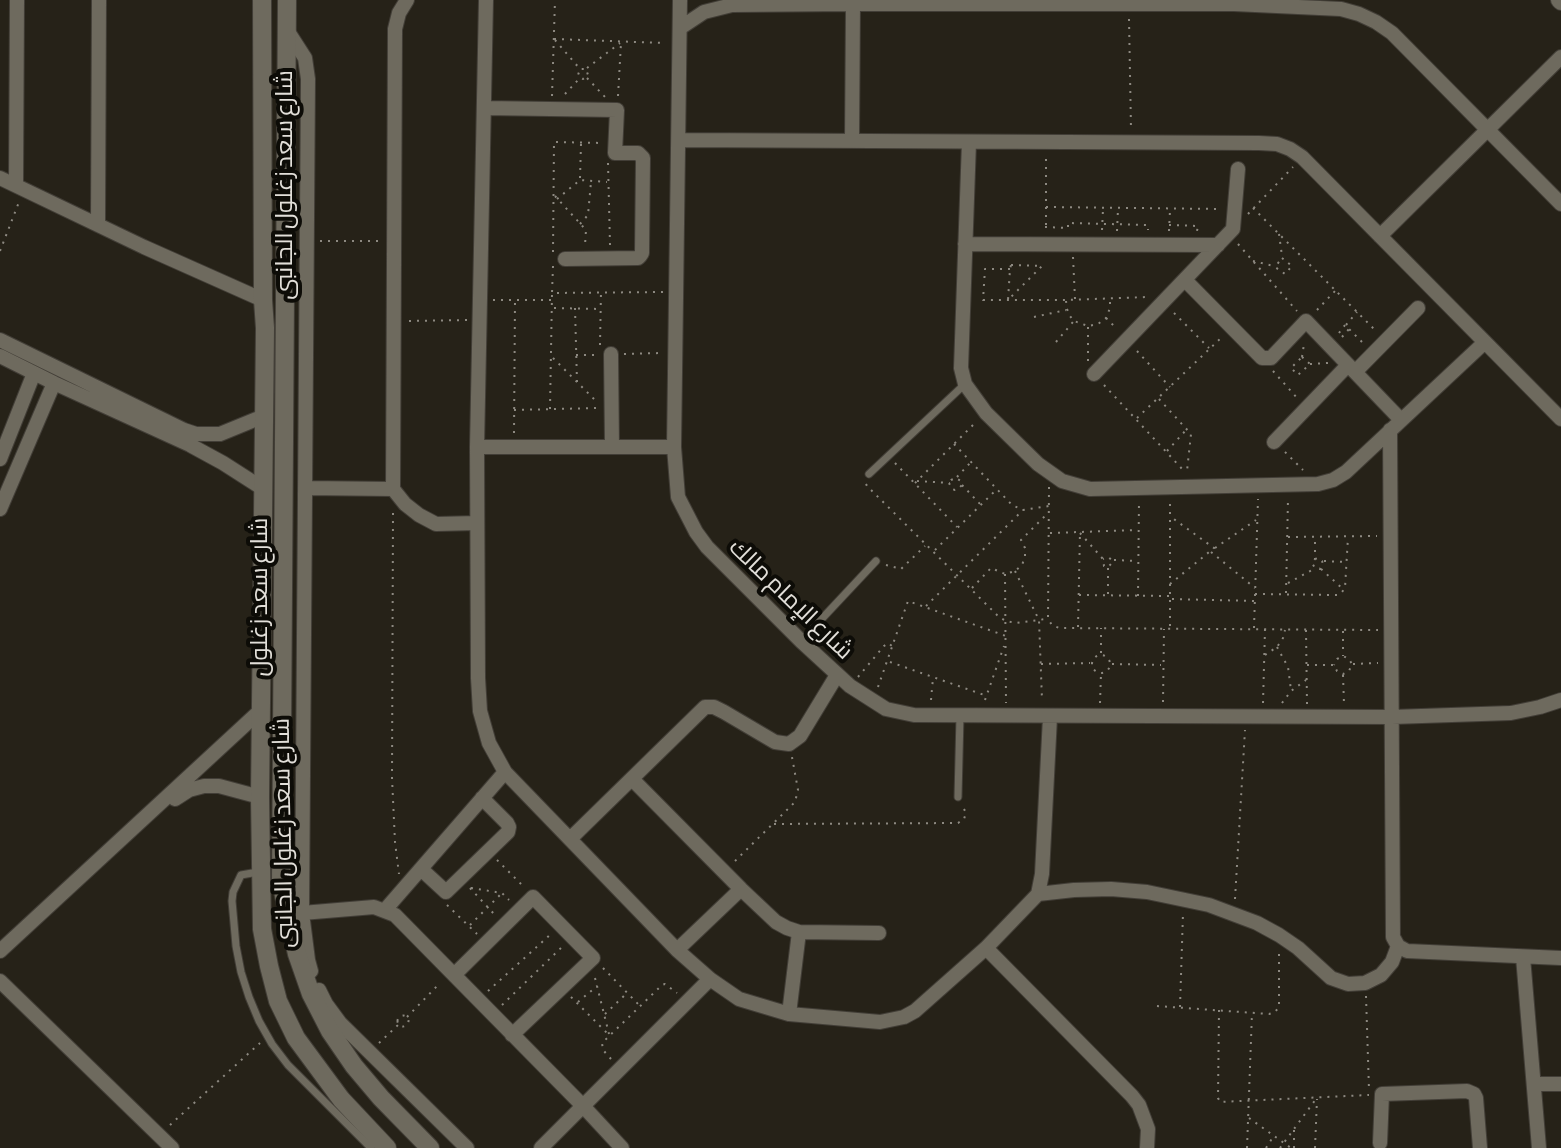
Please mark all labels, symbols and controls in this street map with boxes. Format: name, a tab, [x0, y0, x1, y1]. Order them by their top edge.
street label: شارع سعد زغلول الجانبى	[270, 70, 298, 300]
street label: شارع سعد زغلول	[245, 518, 273, 676]
street label: شارع الإمام مالك	[723, 533, 859, 665]
street label: شارع سعد زغلول الجانبى	[267, 718, 299, 948]

